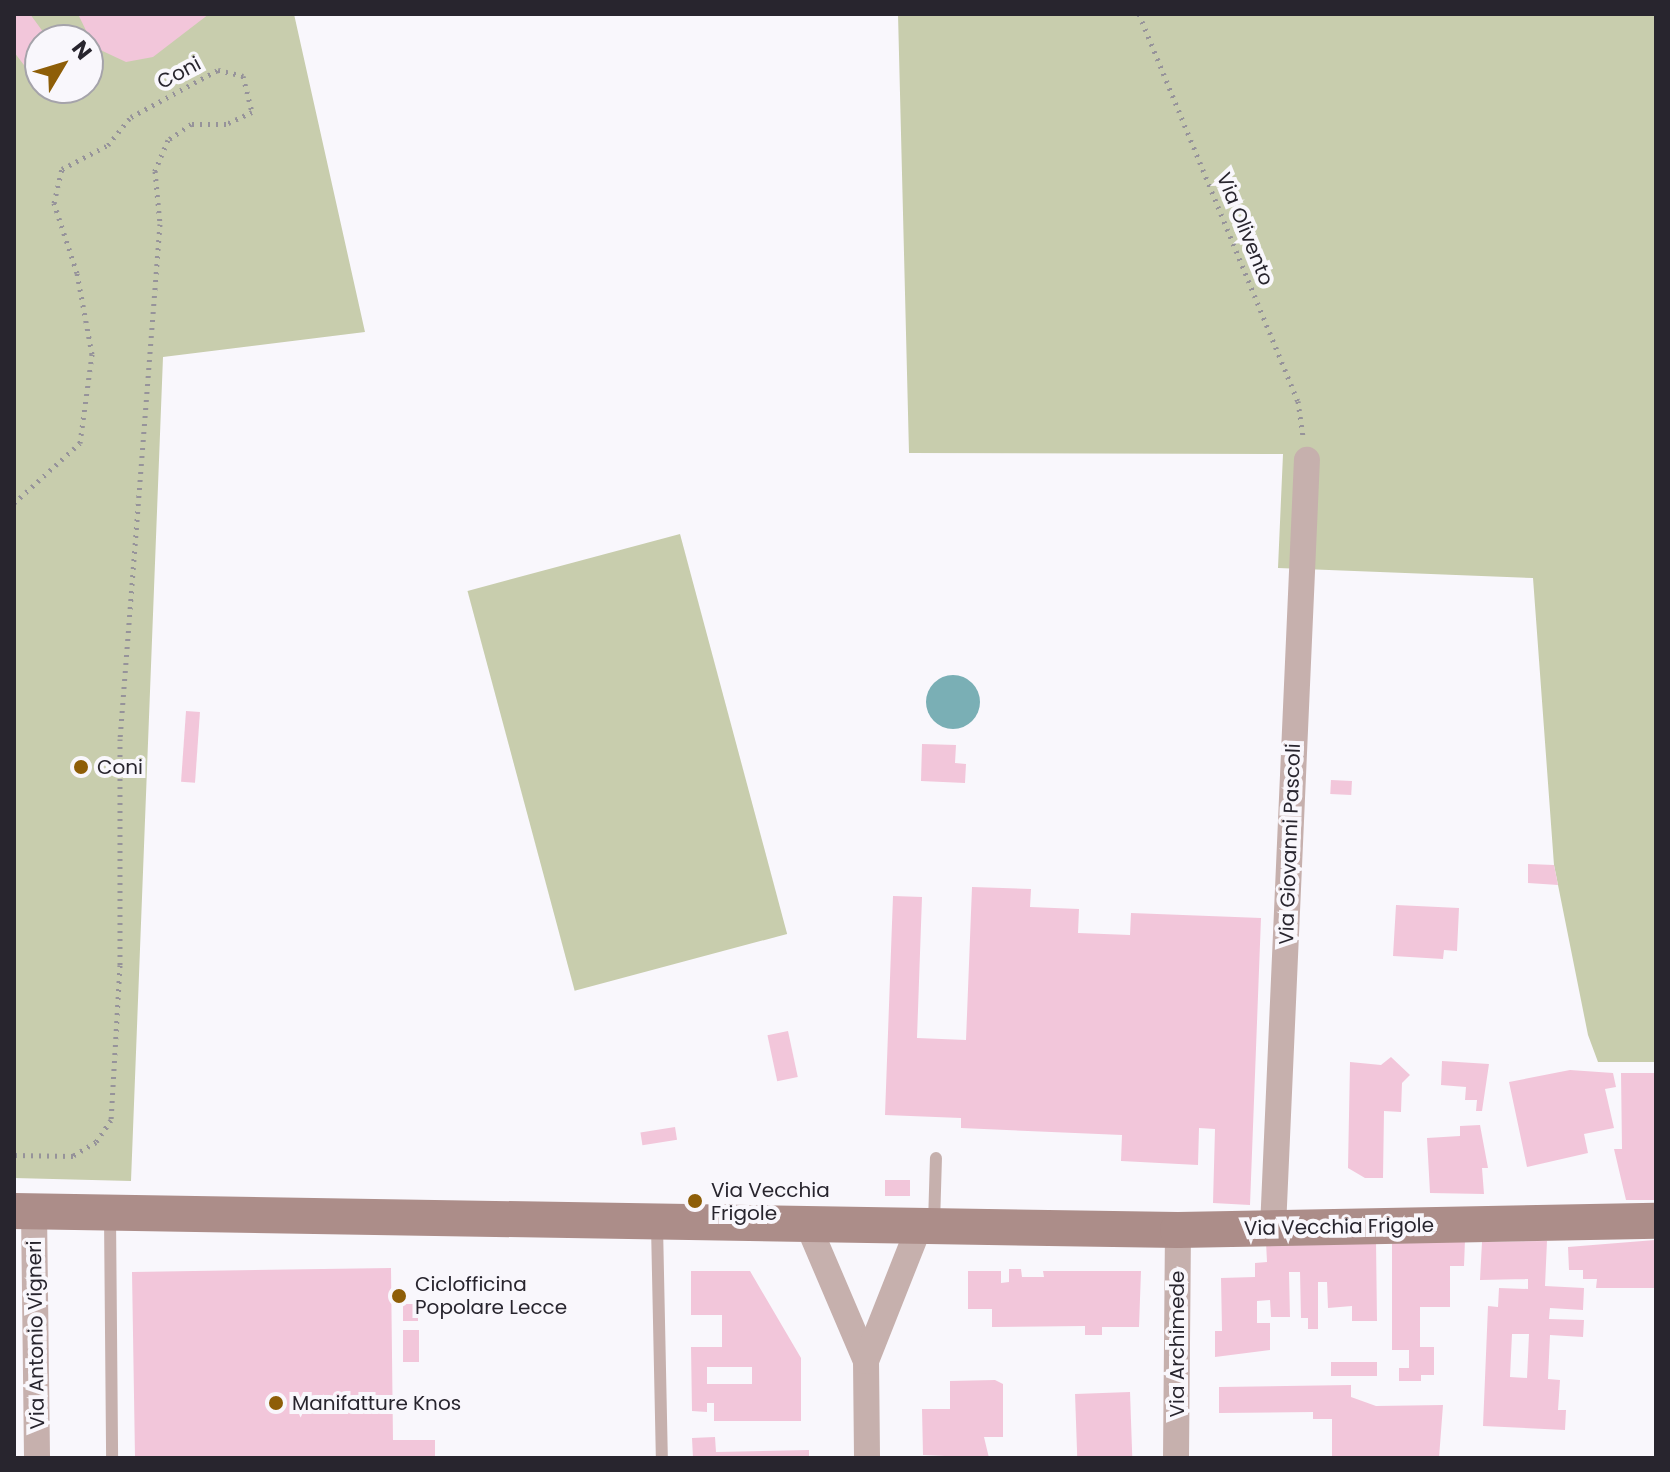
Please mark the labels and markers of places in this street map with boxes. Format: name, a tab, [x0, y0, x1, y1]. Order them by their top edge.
place label: Coni	[97, 755, 143, 779]
marker: Coni	[72, 758, 90, 776]
place label: Via Vecchia Frigole	[711, 1178, 830, 1225]
marker: Via Vecchia Frigole	[686, 1192, 704, 1210]
place label: Ciclofficina Popolare Lecce	[415, 1272, 567, 1319]
marker: Ciclofficina Popolare Lecce	[390, 1287, 408, 1305]
place label: Manifatture Knos	[292, 1391, 461, 1415]
marker: Manifatture Knos	[267, 1394, 285, 1412]

